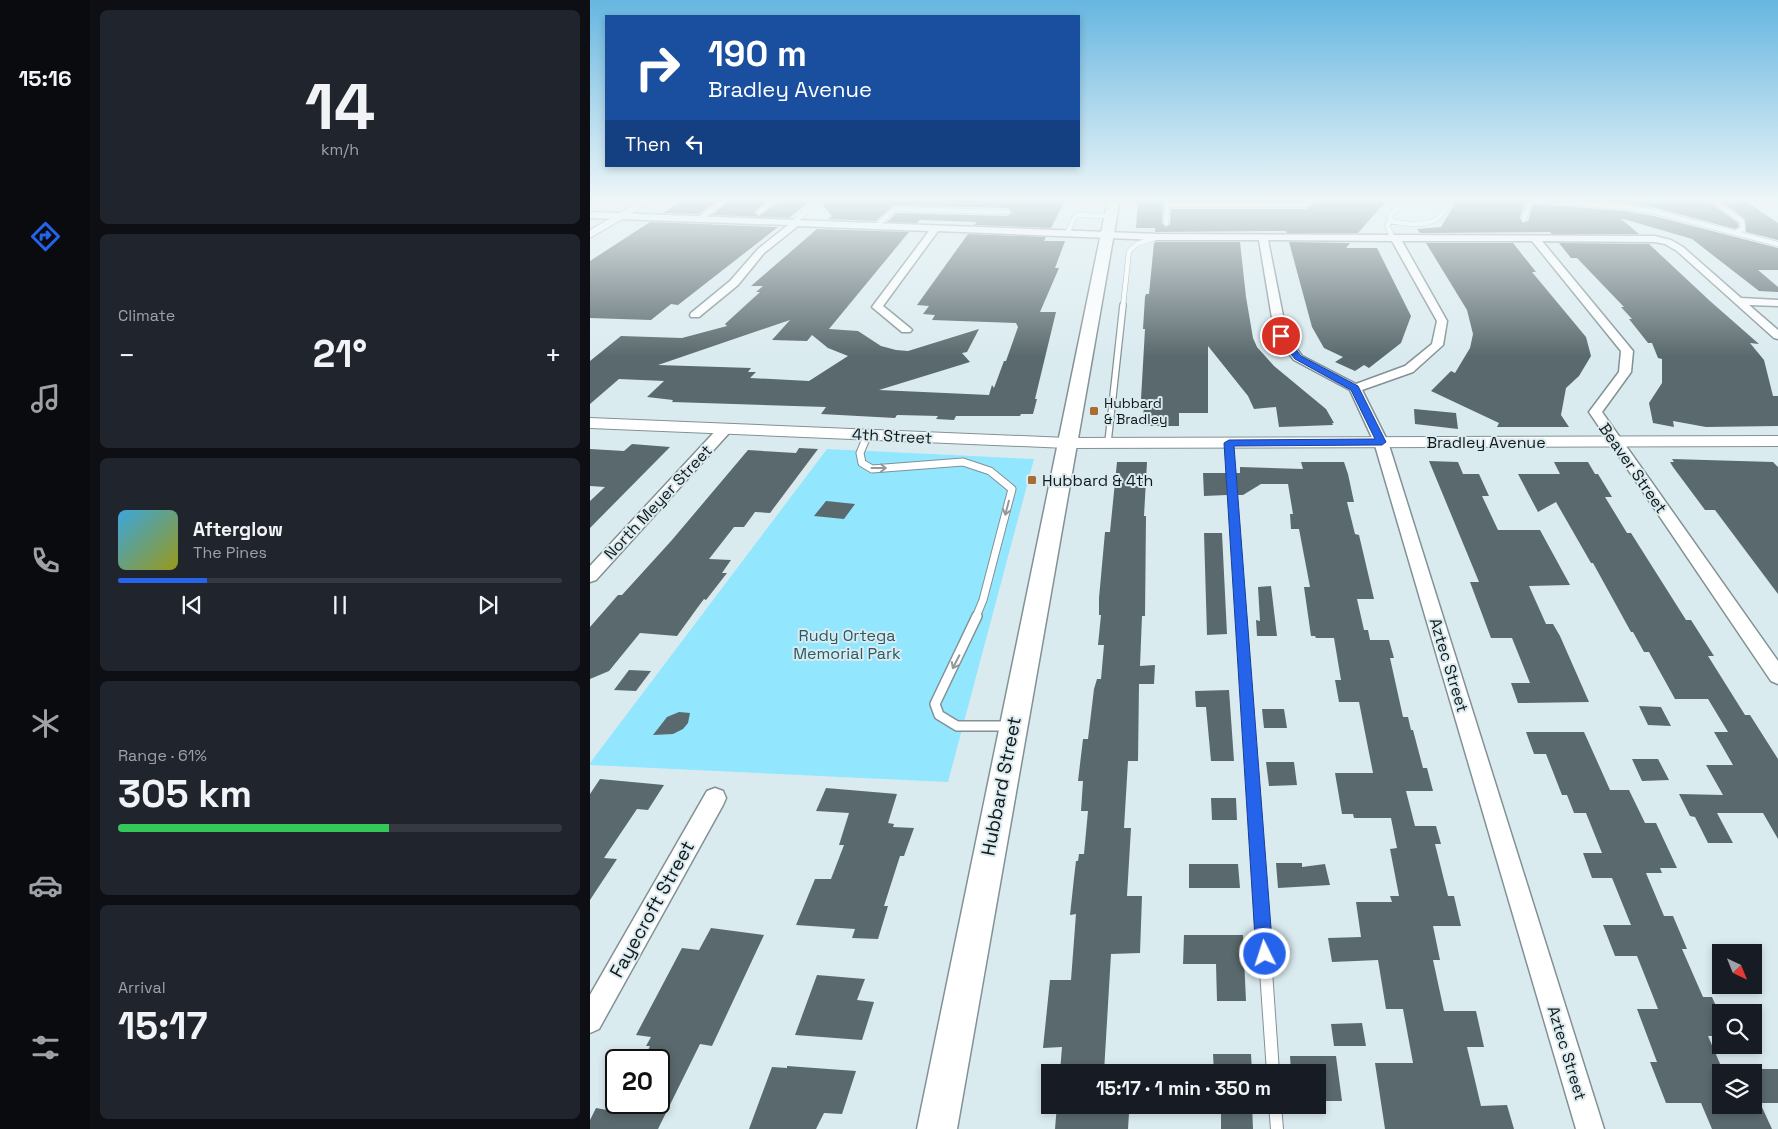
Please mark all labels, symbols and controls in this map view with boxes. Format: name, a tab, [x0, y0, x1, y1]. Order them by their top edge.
text: 190 m	[708, 32, 807, 76]
icon: right	[625, 35, 690, 100]
text: 15:16	[18, 64, 72, 92]
text: 14	[305, 65, 375, 148]
text: Bradley Avenue	[708, 75, 872, 103]
icon: left	[681, 130, 709, 158]
text: Then	[625, 132, 671, 157]
text: km/h	[321, 139, 359, 160]
icon: directions	[28, 219, 63, 254]
text: Climate	[118, 305, 175, 326]
pin	[1260, 315, 1302, 357]
icon: arrive	[1267, 322, 1295, 350]
text: 21°	[313, 330, 367, 378]
text: −	[118, 337, 135, 373]
text: +	[545, 337, 562, 373]
icon: music	[28, 381, 63, 416]
place label: Hubbard & Bradley	[1104, 394, 1168, 428]
marker: Hubbard & Bradley	[1088, 405, 1100, 417]
street label: Beaver Street	[1594, 419, 1672, 517]
street label: 4th Street	[851, 423, 933, 449]
street label: Bradley Avenue	[1426, 432, 1546, 453]
street label: North Meyer Street	[599, 440, 717, 564]
one-way arrow	[870, 463, 886, 473]
place label: Hubbard & 4th	[1042, 470, 1153, 491]
marker: Hubbard & 4th	[1026, 474, 1038, 486]
one-way arrow	[1002, 500, 1012, 516]
text: Afterglow	[193, 517, 283, 542]
text: The Pines	[193, 542, 267, 563]
icon: phone	[28, 543, 63, 578]
icon: previous	[178, 591, 206, 619]
icon: pause	[326, 591, 354, 619]
icon: next	[474, 591, 502, 619]
street label: Aztec Street	[1425, 615, 1473, 715]
park label: Rudy Ortega Memorial Park	[793, 625, 901, 664]
one-way arrow	[951, 654, 960, 669]
icon: climate	[28, 706, 63, 741]
street label: Hubbard Street	[975, 714, 1027, 858]
text: Range · 61%	[118, 745, 207, 766]
text: 305 km	[118, 770, 252, 818]
street label: Fayecroft Street	[604, 836, 700, 982]
icon: car	[28, 868, 63, 903]
position arrow	[1238, 927, 1290, 979]
north arrow	[1712, 944, 1762, 994]
map controls	[1712, 944, 1762, 1114]
text: Arrival	[118, 977, 166, 998]
text: 15:17	[118, 1002, 208, 1050]
street label: Aztec Street	[1543, 1003, 1591, 1103]
button: search	[1712, 1004, 1762, 1054]
icon: filters	[28, 1030, 63, 1065]
speed limit sign: 20	[605, 1049, 670, 1114]
button: layers	[1712, 1064, 1762, 1114]
text: 15:17 · 1 min · 350 m	[1096, 1076, 1271, 1101]

